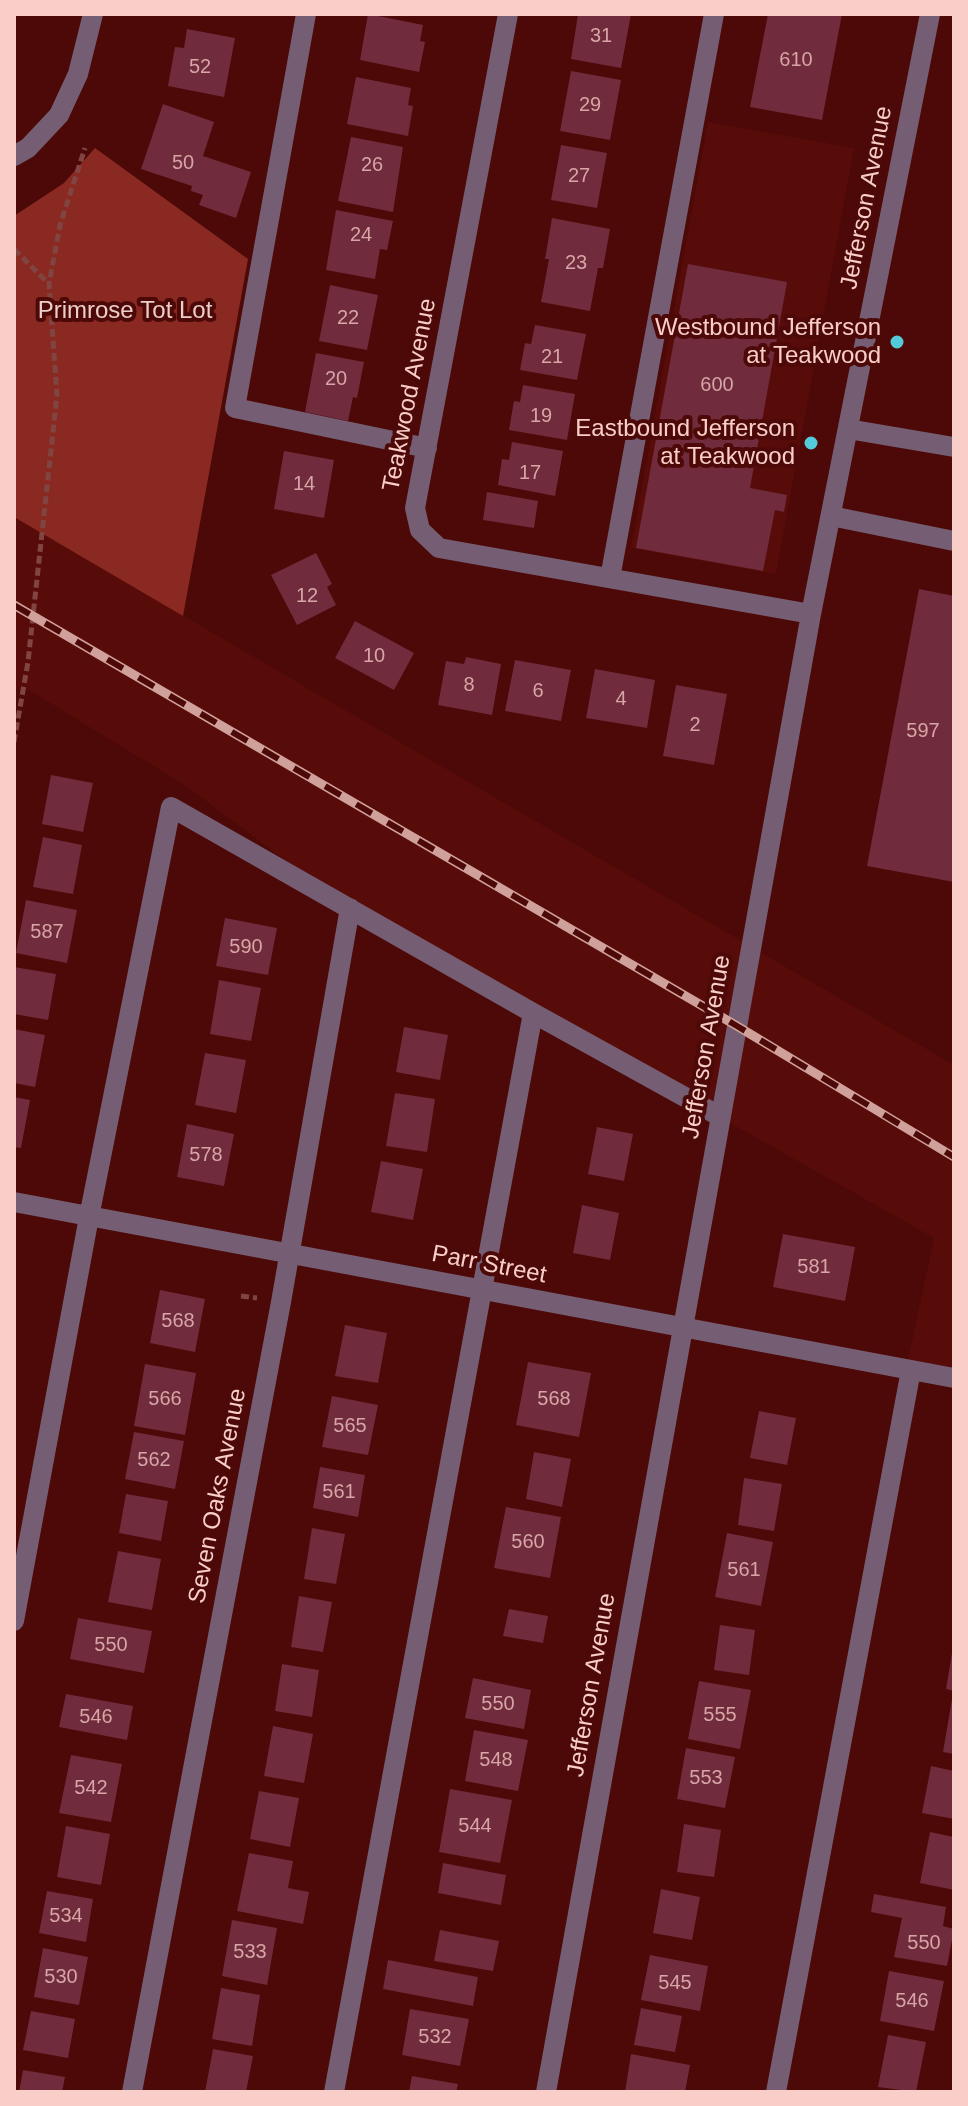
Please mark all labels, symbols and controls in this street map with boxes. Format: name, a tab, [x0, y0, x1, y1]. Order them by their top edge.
house number: 31	[590, 24, 612, 48]
house number: 610	[779, 48, 813, 72]
house number: 52	[189, 55, 211, 79]
house number: 29	[579, 93, 601, 117]
street label: Jefferson Avenue	[835, 104, 899, 292]
house number: 50	[172, 151, 194, 175]
house number: 26	[361, 153, 383, 177]
house number: 27	[568, 164, 590, 188]
house number: 24	[350, 223, 372, 247]
house number: 23	[565, 251, 587, 275]
street label: Teakwood Avenue	[377, 296, 443, 494]
park label: Primrose Tot Lot	[38, 297, 212, 325]
house number: 22	[337, 306, 359, 330]
place label: Westbound Jefferson at Teakwood	[655, 314, 881, 370]
marker: Westbound Jefferson at Teakwood	[888, 333, 906, 351]
house number: 21	[541, 345, 563, 369]
house number: 20	[325, 367, 347, 391]
house number: 600	[700, 373, 734, 397]
house number: 19	[530, 404, 552, 428]
place label: Eastbound Jefferson at Teakwood	[575, 415, 795, 471]
marker: Eastbound Jefferson at Teakwood	[802, 434, 820, 452]
house number: 17	[519, 461, 541, 485]
house number: 14	[293, 472, 315, 496]
house number: 12	[296, 584, 318, 608]
house number: 10	[363, 644, 385, 668]
house number: 8	[463, 673, 475, 697]
house number: 6	[532, 679, 544, 703]
house number: 4	[615, 687, 627, 711]
house number: 2	[689, 713, 701, 737]
house number: 597	[906, 719, 940, 743]
house number: 587	[30, 920, 64, 944]
house number: 590	[229, 935, 263, 959]
street label: Jefferson Avenue	[677, 953, 737, 1141]
house number: 578	[189, 1143, 223, 1167]
street label: Parr Street	[429, 1240, 549, 1290]
house number: 581	[797, 1255, 831, 1279]
house number: 568	[161, 1309, 195, 1333]
street label: Seven Oaks Avenue	[183, 1386, 253, 1606]
house number: 566	[148, 1387, 182, 1411]
house number: 568	[537, 1387, 571, 1411]
house number: 565	[333, 1414, 367, 1438]
house number: 562	[137, 1448, 171, 1472]
house number: 561	[322, 1480, 356, 1504]
house number: 560	[511, 1530, 545, 1554]
house number: 561	[727, 1558, 761, 1582]
street label: Jefferson Avenue	[562, 1591, 622, 1779]
house number: 550	[94, 1633, 128, 1657]
house number: 550	[481, 1692, 515, 1716]
house number: 555	[703, 1703, 737, 1727]
house number: 546	[79, 1705, 113, 1729]
house number: 548	[479, 1748, 513, 1772]
house number: 553	[689, 1766, 723, 1790]
house number: 542	[74, 1776, 108, 1800]
house number: 544	[458, 1814, 492, 1838]
house number: 534	[49, 1904, 83, 1928]
house number: 550	[907, 1931, 941, 1955]
house number: 533	[233, 1940, 267, 1964]
house number: 530	[44, 1965, 78, 1989]
house number: 545	[658, 1971, 692, 1995]
house number: 546	[895, 1989, 929, 2013]
house number: 532	[418, 2025, 452, 2049]

